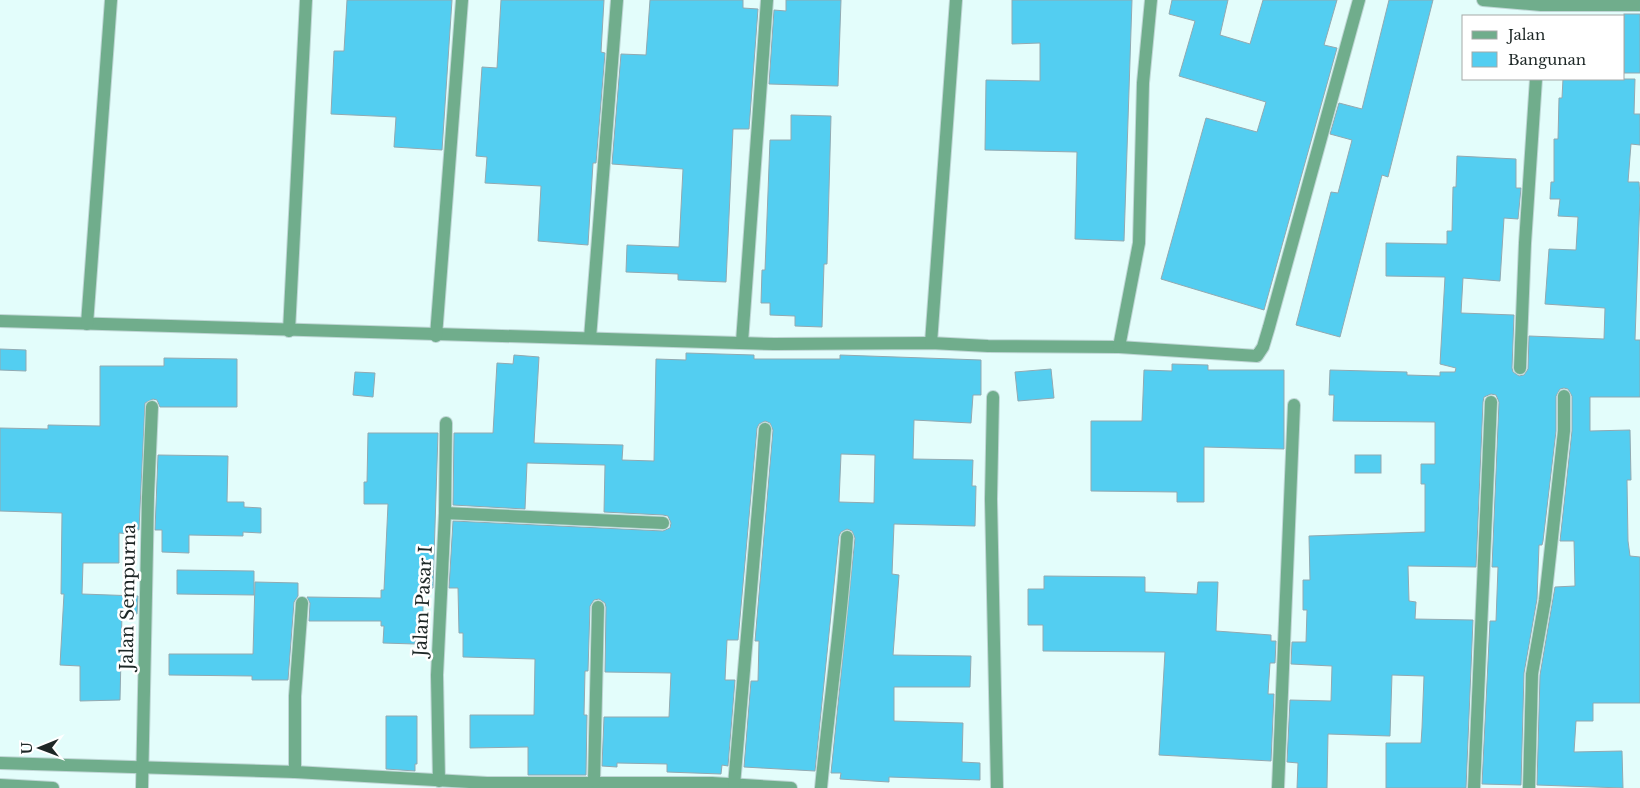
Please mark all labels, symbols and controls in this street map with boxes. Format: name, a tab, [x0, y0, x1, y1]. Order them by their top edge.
legend	[1462, 15, 1625, 80]
text: Jalan	[1506, 25, 1545, 44]
text: Bangunan	[1508, 50, 1586, 69]
street label: Jalan Sempurna	[116, 524, 140, 672]
street label: Jalan Pasar I	[409, 545, 437, 659]
north arrow	[15, 723, 65, 773]
text: U	[18, 741, 36, 755]

